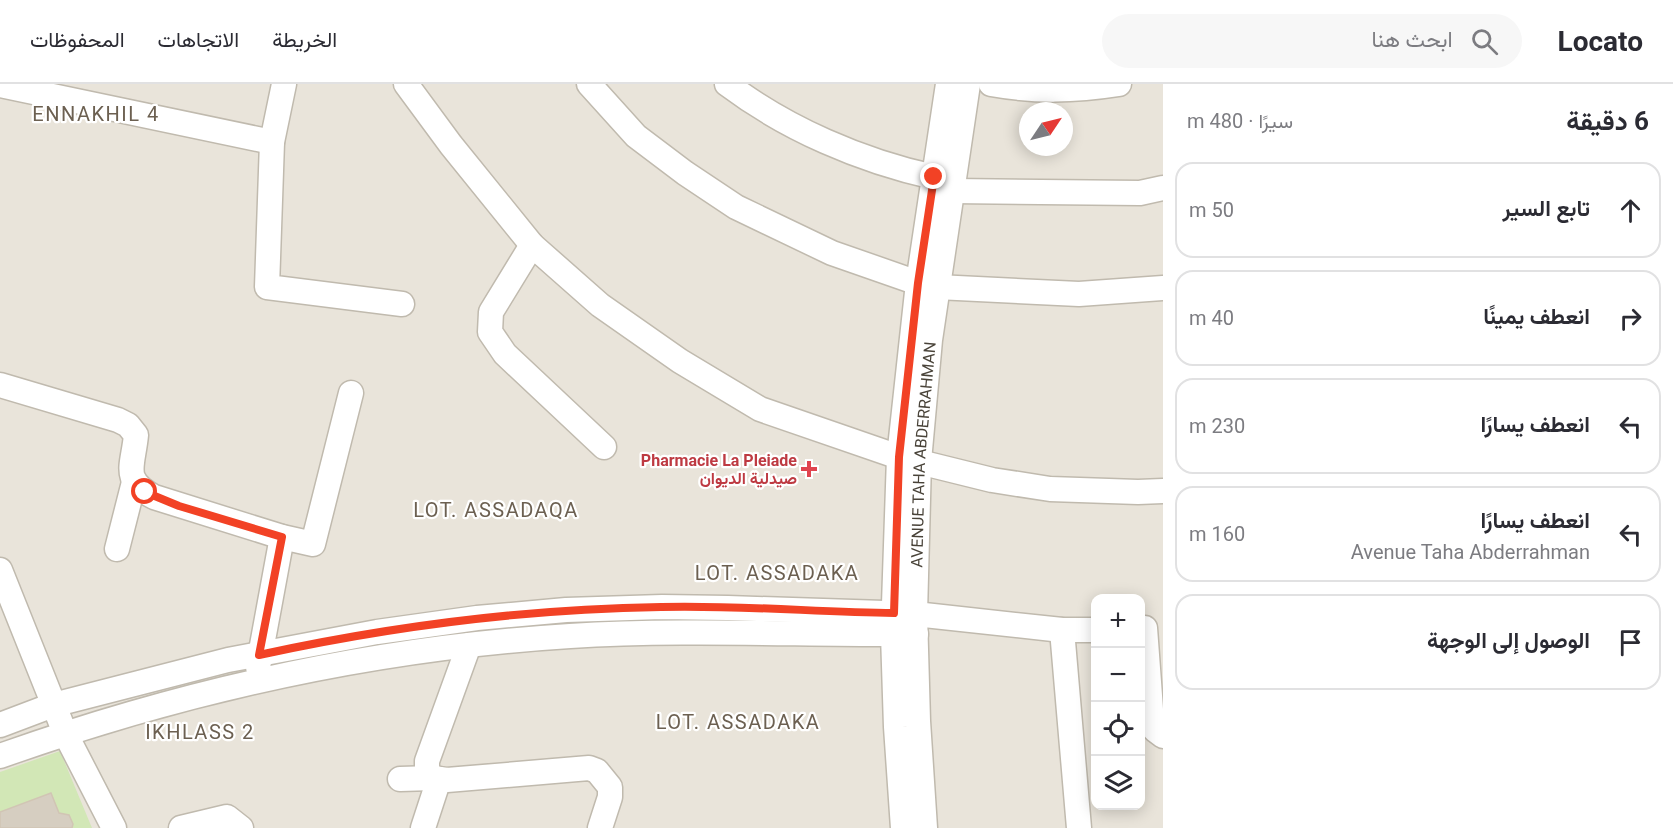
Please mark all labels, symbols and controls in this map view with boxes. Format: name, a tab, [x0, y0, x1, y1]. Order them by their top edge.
search box	[1102, 14, 1522, 68]
icon: search	[1468, 25, 1501, 58]
text: Locato	[1558, 25, 1643, 58]
text: ابحث هنا	[1372, 27, 1453, 52]
text: المحفوظات	[30, 28, 125, 52]
text: الاتجاهات	[158, 28, 239, 52]
text: الخريطة	[272, 28, 337, 52]
district label: ENNAKHIL 4	[32, 102, 160, 126]
north arrow	[1019, 102, 1073, 156]
text: 6 دقيقة	[1566, 106, 1649, 136]
text: سيرًا · 480 m	[1187, 109, 1293, 133]
route end	[920, 163, 946, 189]
icon: ahead	[1614, 194, 1647, 227]
text: تابع السير	[1502, 196, 1590, 221]
text: 50 m	[1189, 198, 1234, 222]
icon: right	[1614, 302, 1647, 335]
text: انعطف يمينًا	[1483, 304, 1590, 329]
text: 40 m	[1189, 306, 1234, 330]
street label: AVENUE TAHA ABDERRAHMAN	[907, 341, 939, 568]
icon: left	[1614, 410, 1647, 443]
text: انعطف يسارًا	[1480, 412, 1590, 437]
text: 230 m	[1189, 414, 1245, 438]
place label: Pharmacie La Pleiade صيدلية الديوان	[641, 451, 797, 489]
marker: Pharmacie La Pleiade صيدلية الديوان	[802, 462, 816, 476]
route start	[131, 478, 157, 504]
district label: LOT. ASSADAQA	[413, 498, 579, 522]
text: انعطف يسارًا	[1480, 508, 1590, 533]
icon: left	[1614, 518, 1647, 551]
text: 160 m	[1189, 522, 1245, 546]
text: Avenue Taha Abderrahman	[1351, 540, 1590, 564]
district label: LOT. ASSADAKA	[695, 561, 859, 585]
map controls	[1091, 594, 1145, 810]
button: +	[1091, 594, 1145, 648]
icon: arrive	[1614, 626, 1647, 659]
text: الوصول إلى الوجهة	[1427, 628, 1590, 653]
button: −	[1091, 648, 1145, 702]
button: locate	[1091, 702, 1145, 756]
district label: LOT. ASSADAKA	[656, 710, 820, 734]
district label: IKHLASS 2	[145, 720, 255, 744]
button: layers	[1091, 756, 1145, 810]

